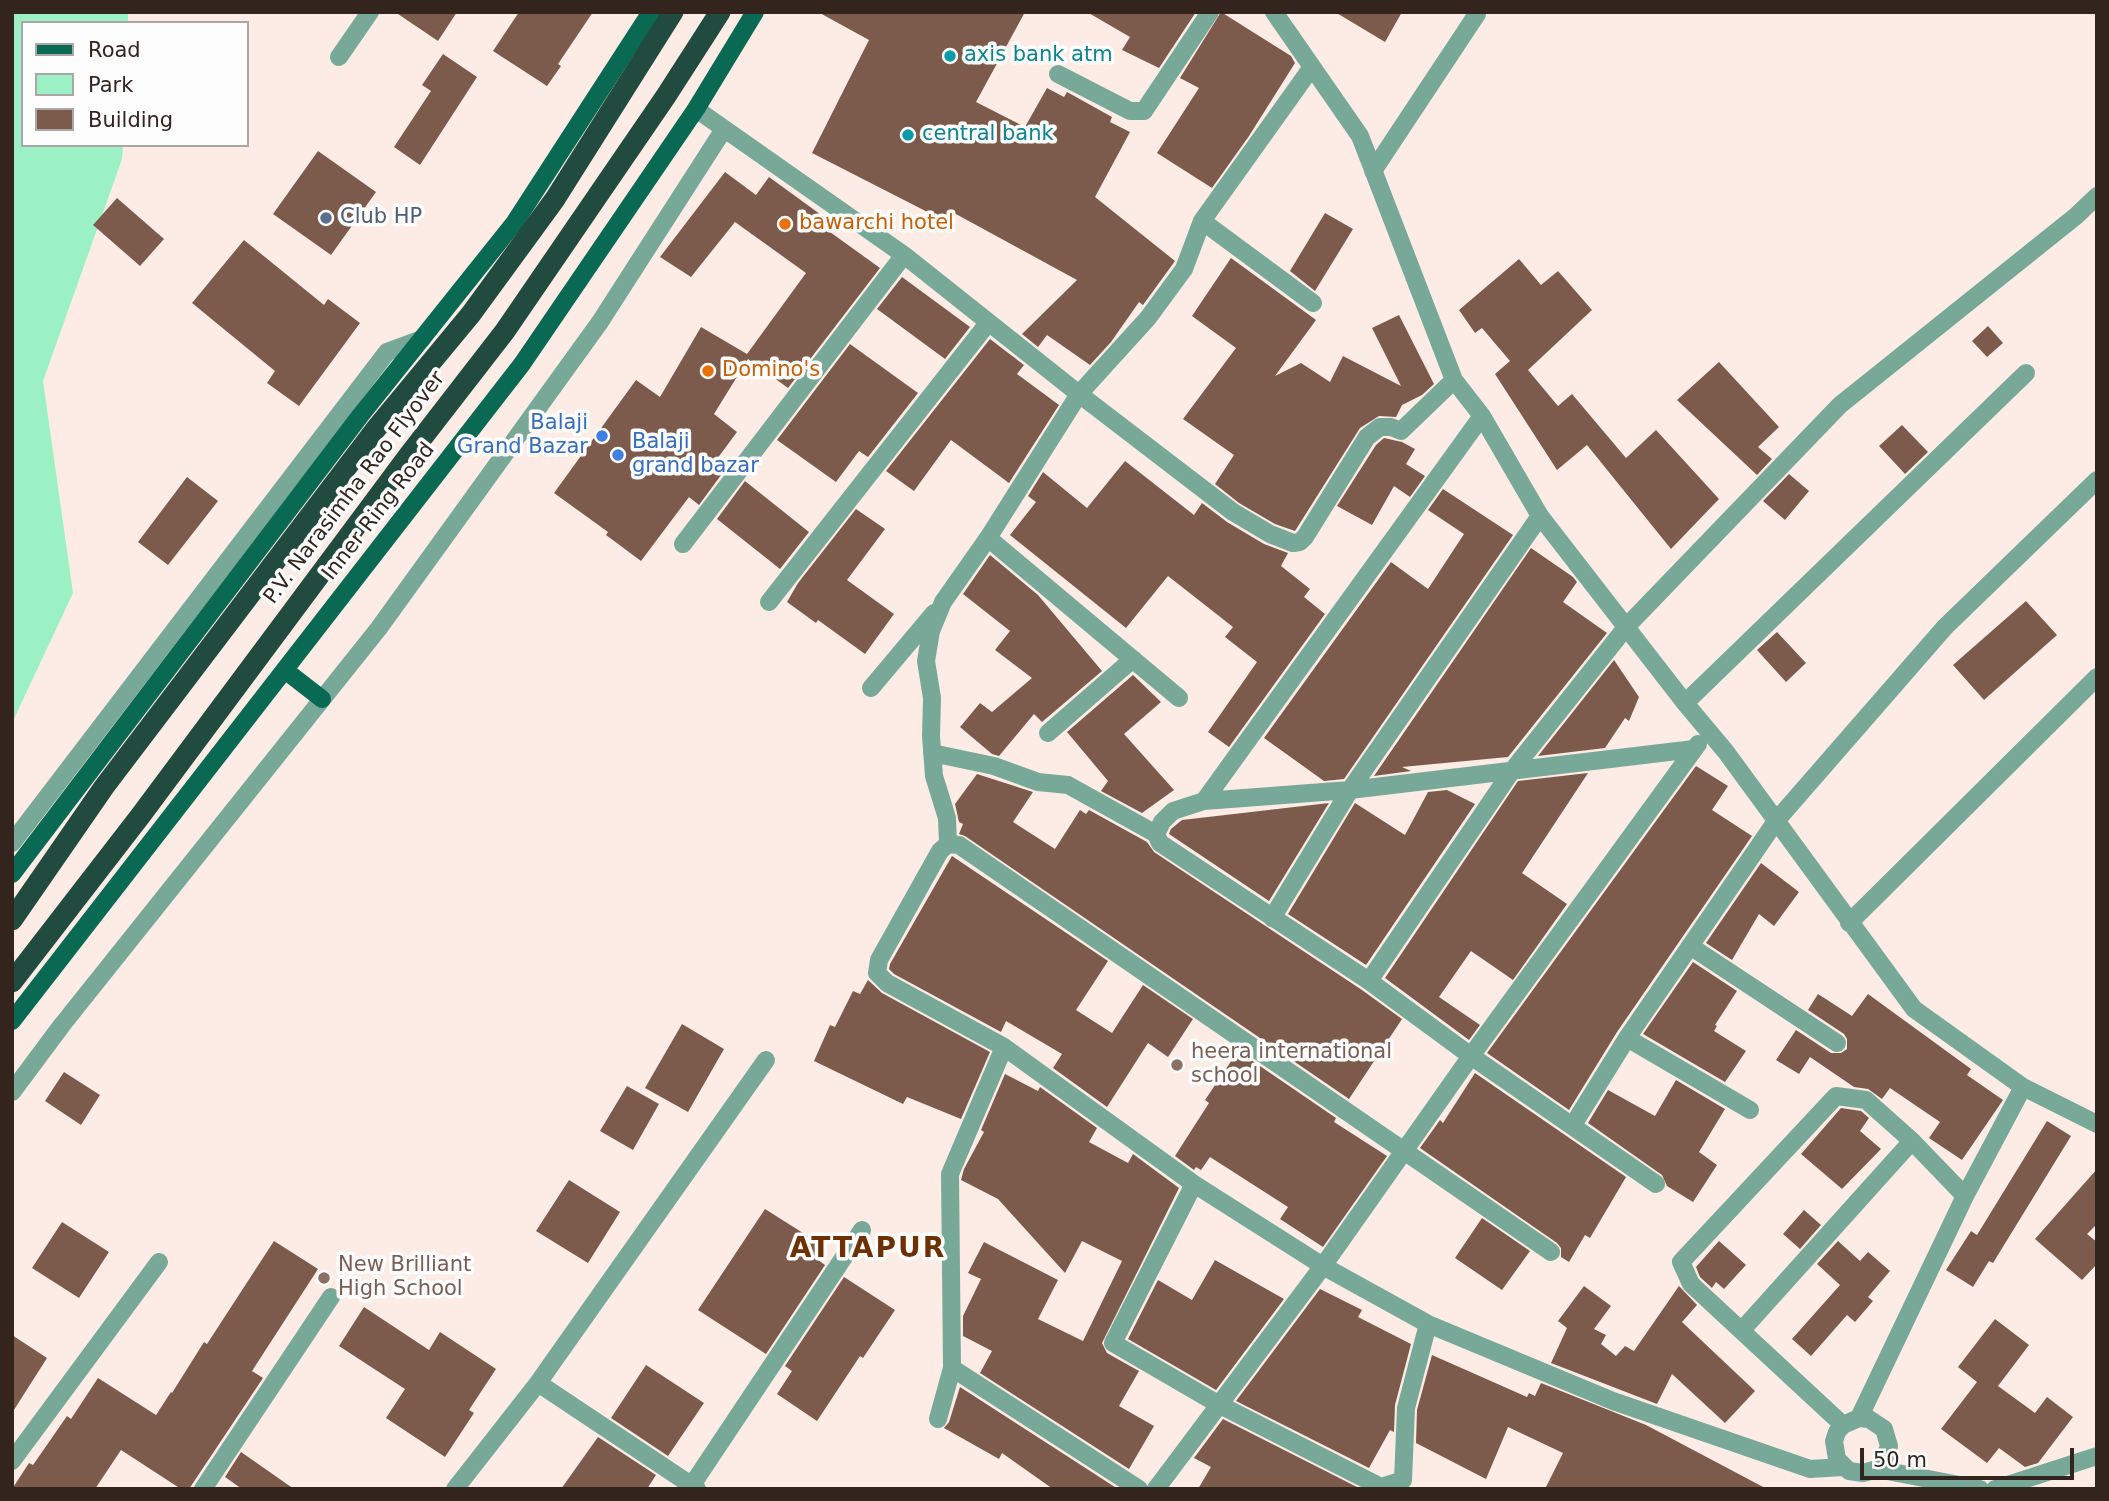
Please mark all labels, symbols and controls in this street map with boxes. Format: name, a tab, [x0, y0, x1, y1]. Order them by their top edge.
legend	[21, 21, 248, 147]
text: Road	[88, 38, 141, 62]
place label: axis bank atm	[964, 43, 1113, 69]
marker: axis bank atm	[942, 48, 958, 64]
text: Park	[88, 73, 133, 97]
text: Building	[88, 108, 173, 132]
place label: central bank	[922, 122, 1054, 148]
marker: central bank	[900, 127, 916, 143]
place label: Club HP	[340, 205, 422, 231]
marker: Club HP	[318, 210, 334, 226]
place label: bawarchi hotel	[799, 211, 954, 237]
marker: bawarchi hotel	[777, 216, 793, 232]
place label: Domino's	[722, 358, 820, 384]
marker: Domino's	[700, 363, 716, 379]
street label: P.V. Narasimha Rao Flyover	[259, 367, 451, 609]
place label: Balaji Grand Bazar	[457, 411, 588, 461]
marker: Balaji Grand Bazar	[594, 428, 610, 444]
place label: Balaji grand bazar	[632, 430, 759, 480]
street label: Inner Ring Road	[318, 438, 440, 586]
marker: Balaji grand bazar	[610, 447, 626, 463]
place label: heera international school	[1191, 1040, 1392, 1090]
marker: heera international school	[1169, 1057, 1185, 1073]
district label: ATTAPUR	[791, 1233, 945, 1267]
place label: New Brilliant High School	[338, 1253, 471, 1303]
marker: New Brilliant High School	[316, 1270, 332, 1286]
scale bar	[1864, 1434, 2078, 1478]
text: 50 m	[1873, 1448, 1927, 1472]

